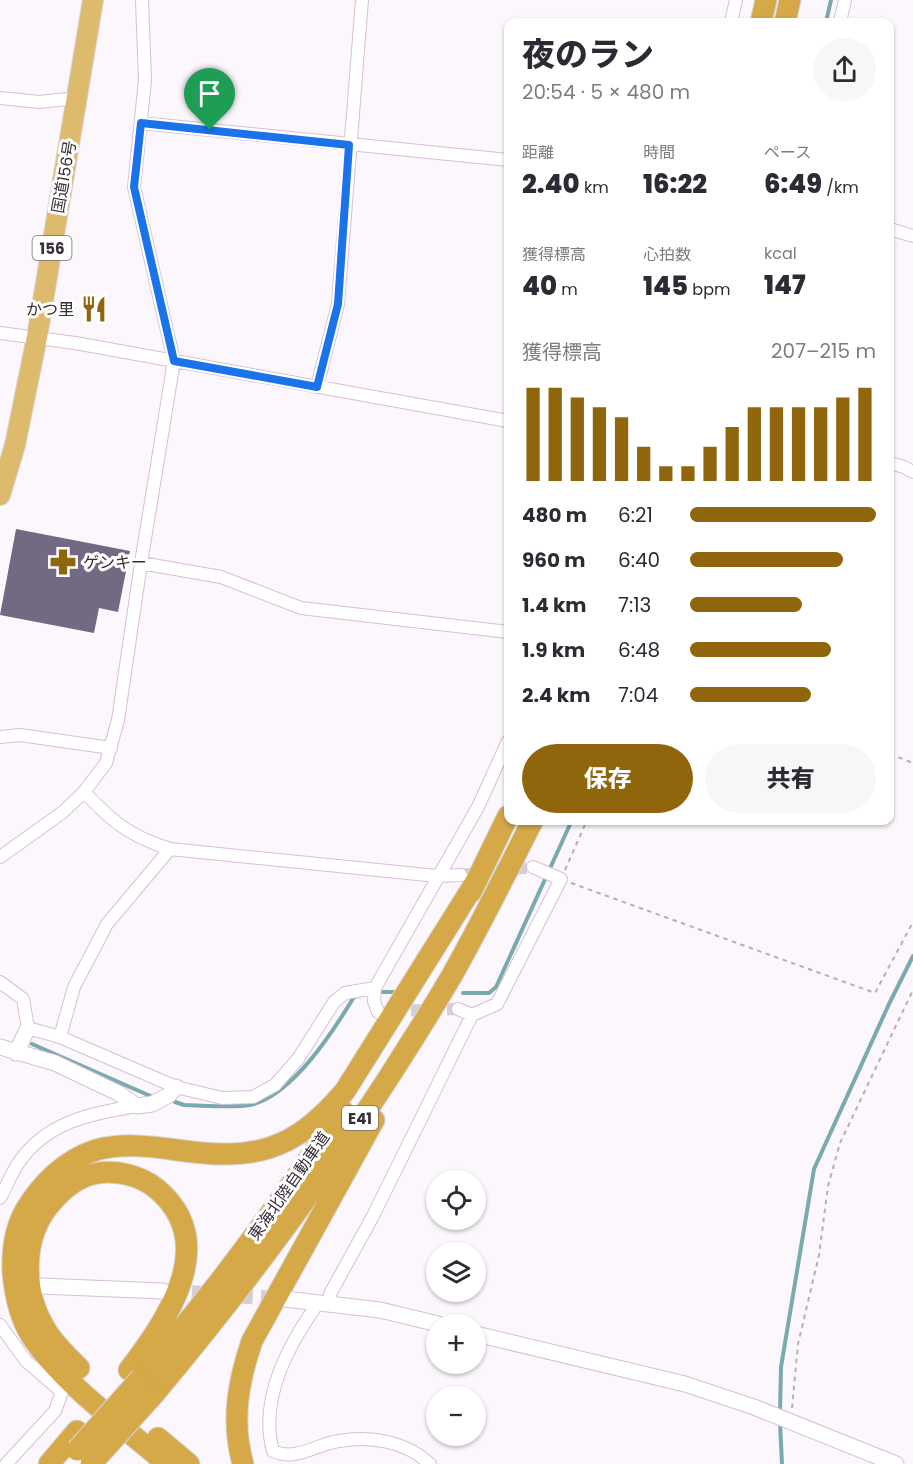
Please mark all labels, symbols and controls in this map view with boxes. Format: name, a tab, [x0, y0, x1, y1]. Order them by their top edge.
text: 夜のラン	[522, 31, 654, 78]
button: share	[813, 38, 876, 101]
pin	[184, 68, 235, 130]
icon: arrive	[193, 77, 226, 110]
text: 20:54 · 5 × 480 m	[522, 78, 690, 106]
street label: 国道156号	[46, 139, 82, 215]
text: 距離	[522, 141, 554, 164]
text: 時間	[643, 141, 675, 164]
text: ペース	[764, 141, 811, 164]
text: 2.40	[522, 166, 580, 202]
text: 16:22	[643, 166, 707, 202]
text: 6:49	[764, 166, 822, 202]
text: km	[580, 176, 609, 199]
text: /km	[822, 176, 859, 199]
road number: 156	[32, 236, 72, 260]
text: kcal	[764, 242, 797, 265]
text: 獲得標高	[522, 243, 586, 266]
text: 心拍数	[643, 243, 691, 266]
text: 147	[764, 267, 806, 303]
text: 40	[522, 268, 557, 304]
text: 145	[643, 268, 688, 304]
text: m	[557, 278, 578, 301]
text: bpm	[688, 278, 730, 301]
restaurant icon: かつ里	[79, 294, 109, 324]
place label: かつ里	[26, 298, 74, 321]
text: 207–215 m	[771, 337, 876, 365]
text: 獲得標高	[522, 338, 602, 366]
text: 480 m	[522, 501, 587, 529]
text: 6:21	[618, 501, 653, 529]
text: 960 m	[522, 546, 586, 574]
text: 6:40	[618, 546, 660, 574]
pharmacy icon: ゲンキー	[48, 547, 78, 577]
place label: ゲンキー	[83, 551, 147, 574]
text: 1.4 km	[522, 591, 586, 619]
text: 7:13	[618, 591, 651, 619]
text: 1.9 km	[522, 636, 585, 664]
text: 6:48	[618, 636, 660, 664]
text: 2.4 km	[522, 681, 590, 709]
text: 7:04	[618, 681, 658, 709]
button: 保存	[522, 744, 693, 813]
button: 共有	[705, 744, 876, 813]
road number: E41	[342, 1106, 378, 1130]
street label: 東海北陸自動車道	[243, 1127, 335, 1245]
map controls	[426, 1170, 486, 1446]
button: locate	[426, 1170, 486, 1230]
button: layers	[426, 1242, 486, 1302]
button: +	[426, 1314, 486, 1374]
button: −	[426, 1386, 486, 1446]

